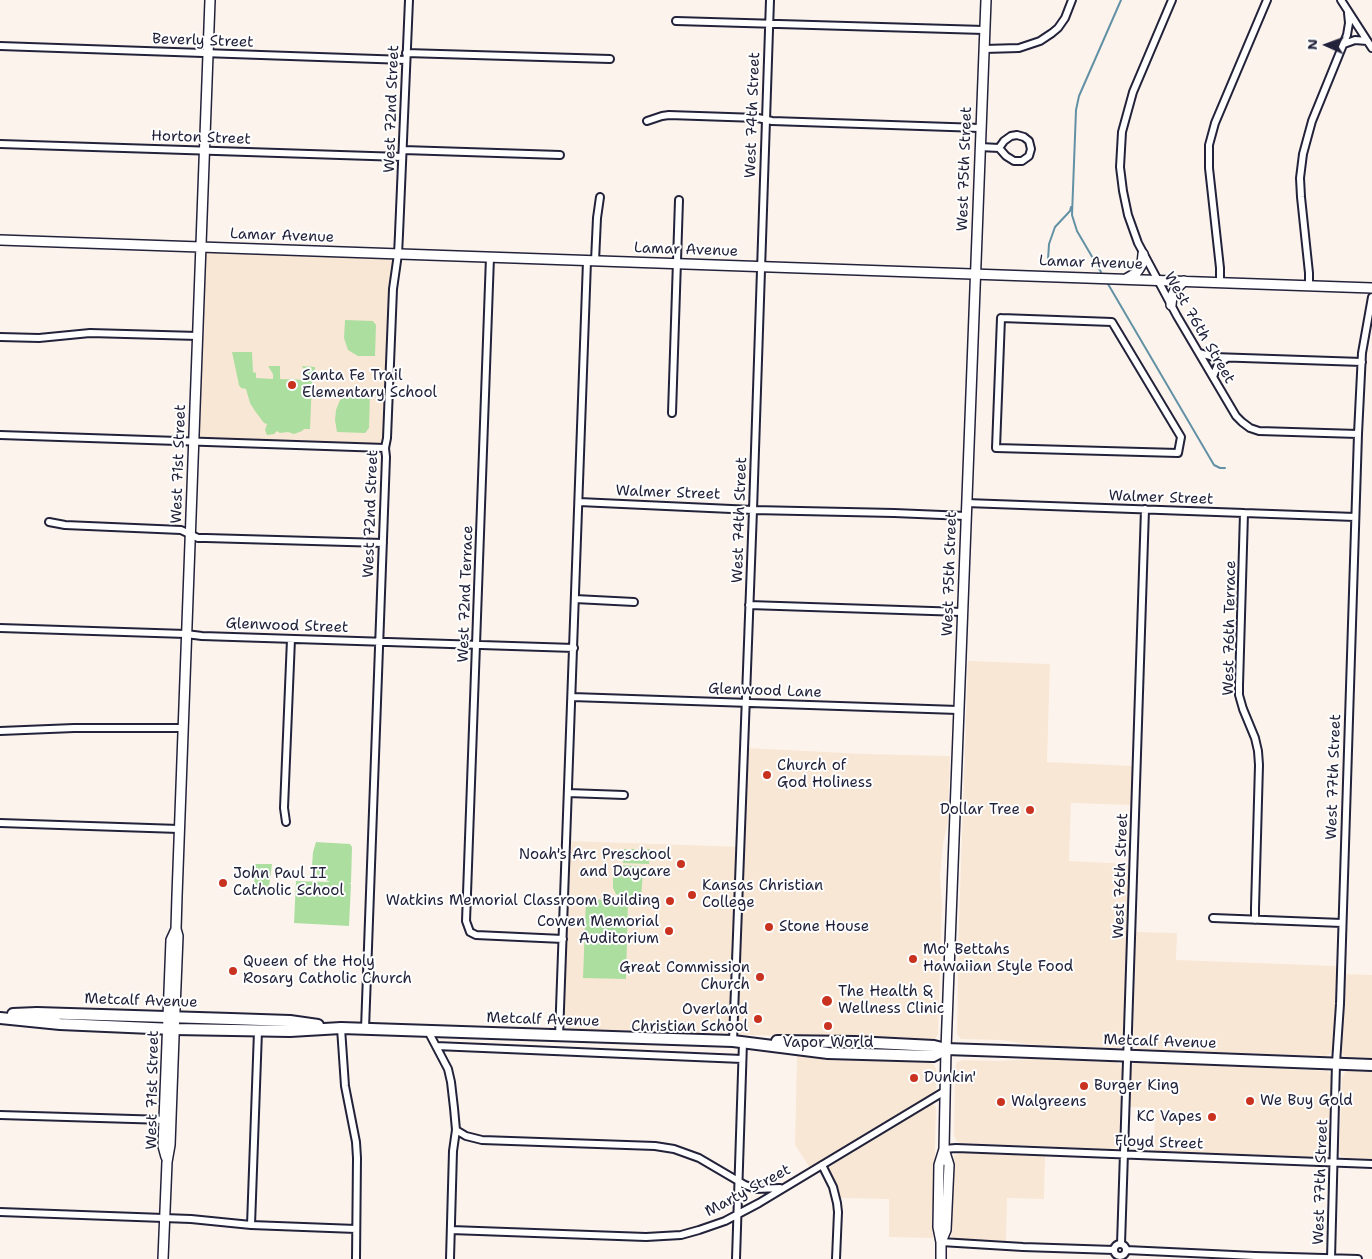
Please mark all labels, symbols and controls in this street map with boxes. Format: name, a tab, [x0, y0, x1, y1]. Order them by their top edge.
north arrow	[1302, 20, 1352, 70]
street label: Beverly Street	[152, 30, 254, 52]
text: N	[1303, 39, 1321, 50]
street label: West 72nd Street	[381, 45, 403, 173]
street label: West 74th Street	[742, 52, 764, 178]
street label: West 75th Street	[954, 106, 976, 232]
street label: Horton Street	[151, 127, 251, 149]
street label: Lamar Avenue	[229, 225, 335, 247]
street label: Lamar Avenue	[633, 239, 739, 261]
street label: Lamar Avenue	[1038, 252, 1144, 274]
street label: West 76th Street	[1160, 269, 1238, 387]
place label: Santa Fe Trail Elementary School	[302, 367, 437, 402]
marker: Santa Fe Trail Elementary School	[286, 379, 298, 391]
street label: West 71st Street	[168, 404, 190, 524]
street label: West 72nd Street	[360, 450, 382, 578]
street label: West 74th Street	[729, 457, 751, 583]
street label: Walmer Street	[615, 482, 721, 504]
street label: Walmer Street	[1108, 487, 1214, 509]
street label: West 75th Street	[939, 511, 961, 637]
street label: West 72nd Terrace	[455, 525, 477, 663]
street label: West 76th Terrace	[1220, 560, 1240, 696]
street label: Glenwood Street	[225, 615, 349, 637]
street label: Glenwood Lane	[708, 680, 822, 702]
street label: West 77th Street	[1323, 714, 1345, 840]
place label: Church of God Holiness	[777, 757, 872, 792]
marker: Church of God Holiness	[761, 769, 773, 781]
place label: Dollar Tree	[940, 801, 1020, 819]
marker: Dollar Tree	[1024, 804, 1036, 816]
street label: West 76th Street	[1110, 813, 1132, 939]
place label: Noah's Arc Preschool and Daycare	[519, 846, 671, 881]
marker: Noah's Arc Preschool and Daycare	[675, 858, 687, 870]
place label: John Paul II Catholic School	[233, 865, 344, 900]
marker: John Paul II Catholic School	[217, 877, 229, 889]
place label: Kansas Christian College	[702, 877, 823, 912]
marker: Kansas Christian College	[686, 889, 698, 901]
place label: Watkins Memorial Classroom Building	[386, 892, 660, 910]
marker: Watkins Memorial Classroom Building	[664, 895, 676, 907]
place label: Cowen Memorial Auditorium	[537, 913, 659, 948]
place label: Stone House	[779, 918, 869, 936]
marker: Stone House	[763, 921, 775, 933]
marker: Cowen Memorial Auditorium	[663, 925, 675, 937]
place label: Mo' Bettahs Hawaiian Style Food	[923, 941, 1073, 976]
place label: Queen of the Holy Rosary Catholic Church	[243, 953, 412, 988]
marker: Mo' Bettahs Hawaiian Style Food	[907, 953, 919, 965]
place label: Great Commission Church	[619, 959, 750, 994]
marker: Queen of the Holy Rosary Catholic Church	[227, 965, 239, 977]
marker: Great Commission Church	[754, 971, 766, 983]
place label: The Health & Wellness Clinic	[838, 983, 944, 1018]
street label: Metcalf Avenue	[84, 990, 198, 1012]
marker: The Health & Wellness Clinic	[820, 994, 834, 1008]
place label: Overland Christian School	[631, 1001, 748, 1036]
street label: Metcalf Avenue	[486, 1009, 600, 1031]
marker: Overland Christian School	[752, 1013, 764, 1025]
marker: Vapor World	[822, 1020, 834, 1032]
street label: West 71st Street	[143, 1030, 163, 1150]
street label: Metcalf Avenue	[1103, 1031, 1217, 1053]
place label: Vapor World	[783, 1034, 873, 1052]
place label: Dunkin'	[924, 1069, 976, 1087]
marker: Dunkin'	[908, 1072, 920, 1084]
place label: Burger King	[1094, 1077, 1179, 1095]
marker: Burger King	[1078, 1080, 1090, 1092]
place label: We Buy Gold	[1260, 1092, 1353, 1110]
place label: Walgreens	[1011, 1093, 1087, 1111]
marker: We Buy Gold	[1244, 1095, 1256, 1107]
marker: Walgreens	[995, 1096, 1007, 1108]
place label: KC Vapes	[1136, 1108, 1202, 1126]
marker: KC Vapes	[1206, 1111, 1218, 1123]
street label: West 77th Street	[1310, 1119, 1332, 1245]
street label: Floyd Street	[1114, 1132, 1204, 1154]
street label: Marty Street	[702, 1161, 794, 1221]

